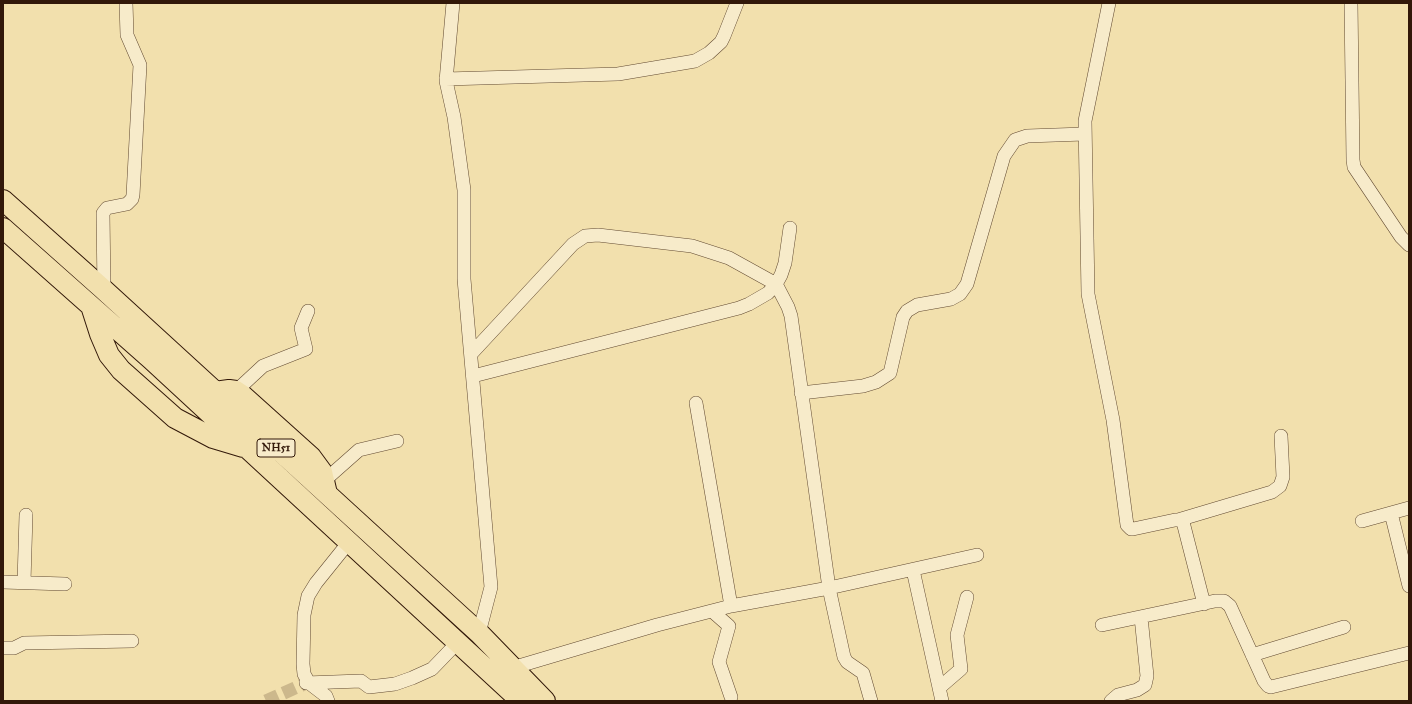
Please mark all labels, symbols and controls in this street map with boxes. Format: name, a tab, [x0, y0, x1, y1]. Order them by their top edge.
road number: NH51	[257, 439, 295, 457]

